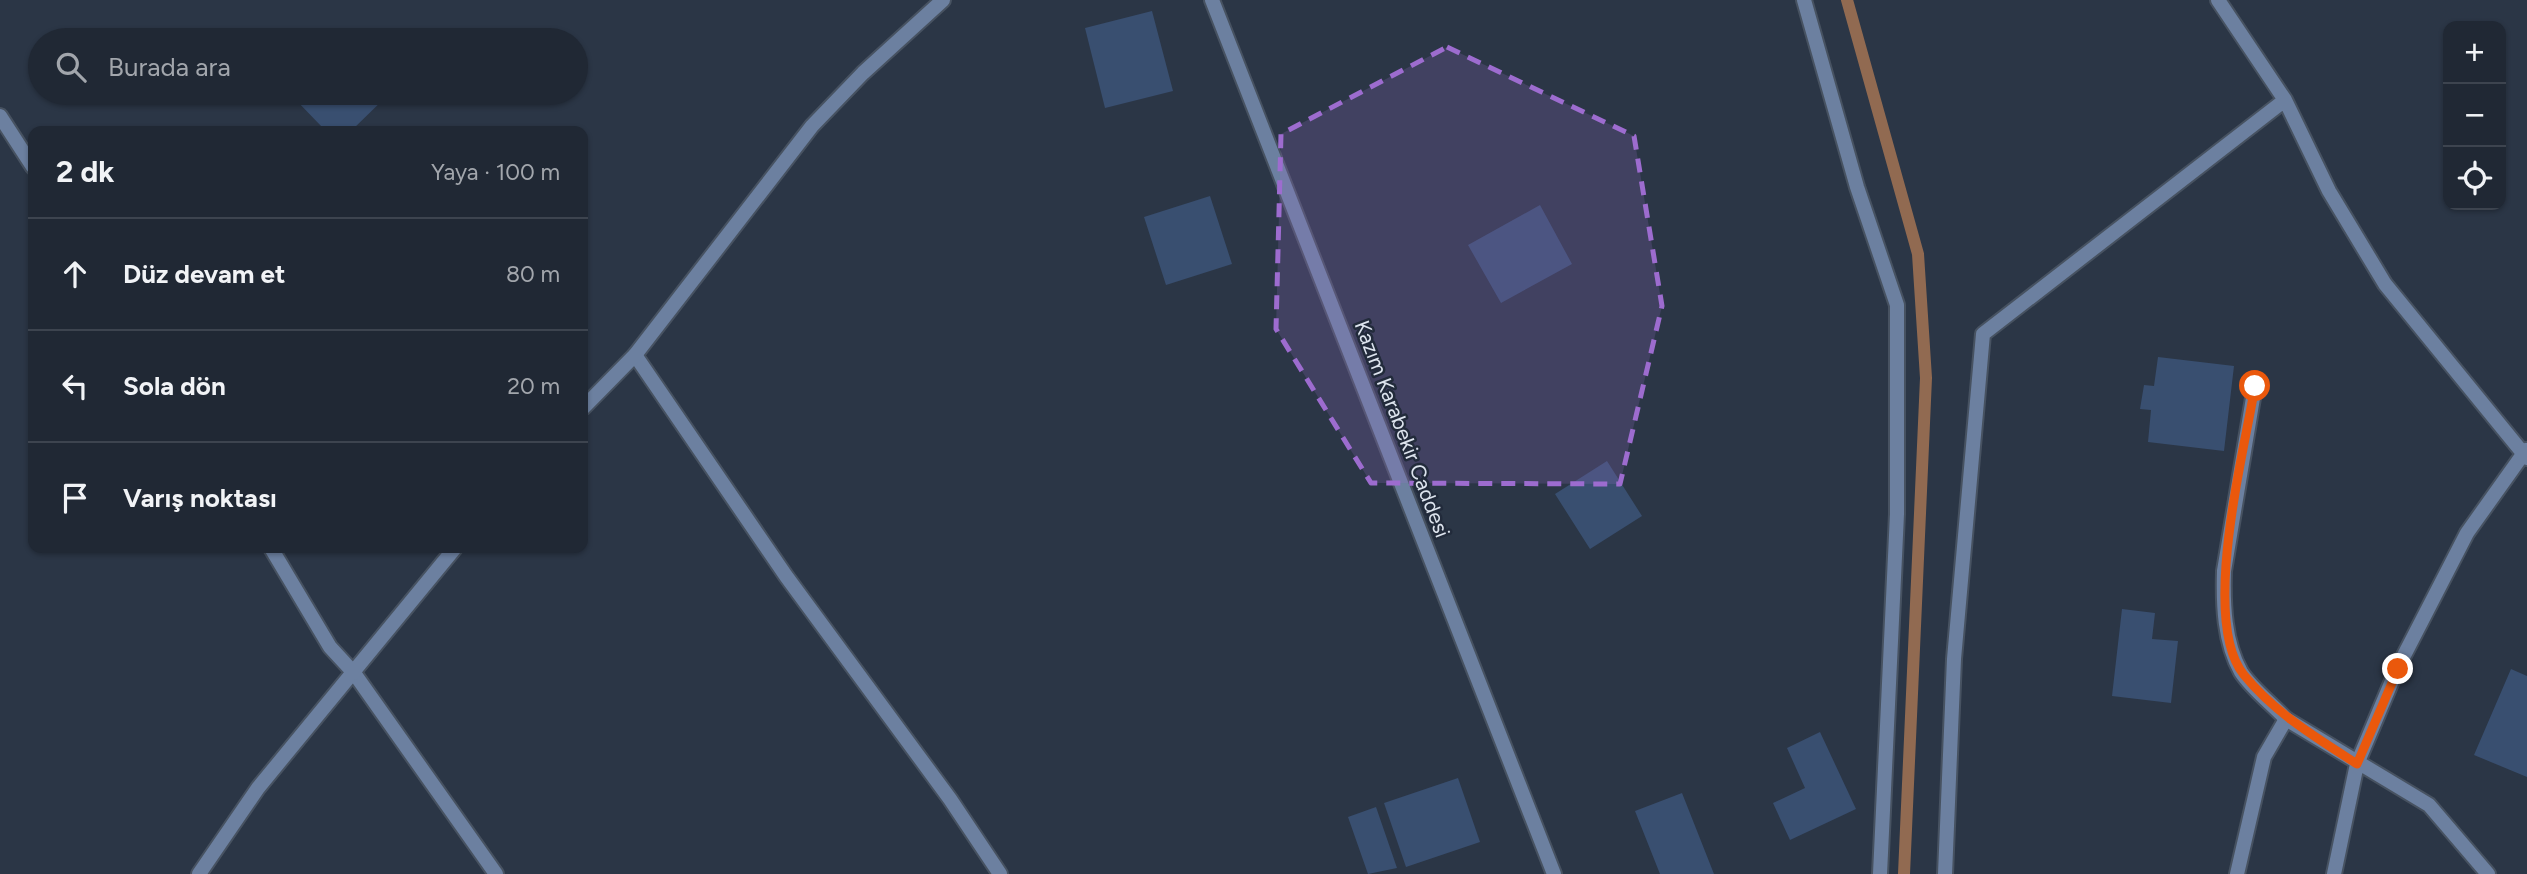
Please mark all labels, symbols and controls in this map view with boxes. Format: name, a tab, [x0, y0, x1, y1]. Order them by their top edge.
map controls	[2443, 21, 2506, 210]
button: +	[2443, 21, 2506, 84]
search box	[28, 28, 588, 105]
icon: search	[52, 48, 90, 86]
text: Burada ara	[108, 51, 231, 83]
button: −	[2443, 84, 2506, 147]
button: locate	[2443, 147, 2506, 210]
text: 2 dk	[56, 153, 115, 190]
text: Yaya · 100 m	[431, 158, 560, 186]
icon: ahead	[56, 255, 94, 293]
text: Düz devam et	[123, 258, 285, 290]
text: 80 m	[506, 260, 560, 288]
street label: Kazım Karabekir Caddesi	[1350, 317, 1455, 541]
icon: left	[56, 367, 94, 405]
text: Sola dön	[123, 370, 226, 402]
route start	[2239, 370, 2270, 401]
text: 20 m	[507, 372, 560, 400]
icon: arrive	[56, 479, 94, 517]
text: Varış noktası	[123, 482, 277, 514]
route end	[2382, 653, 2413, 684]

